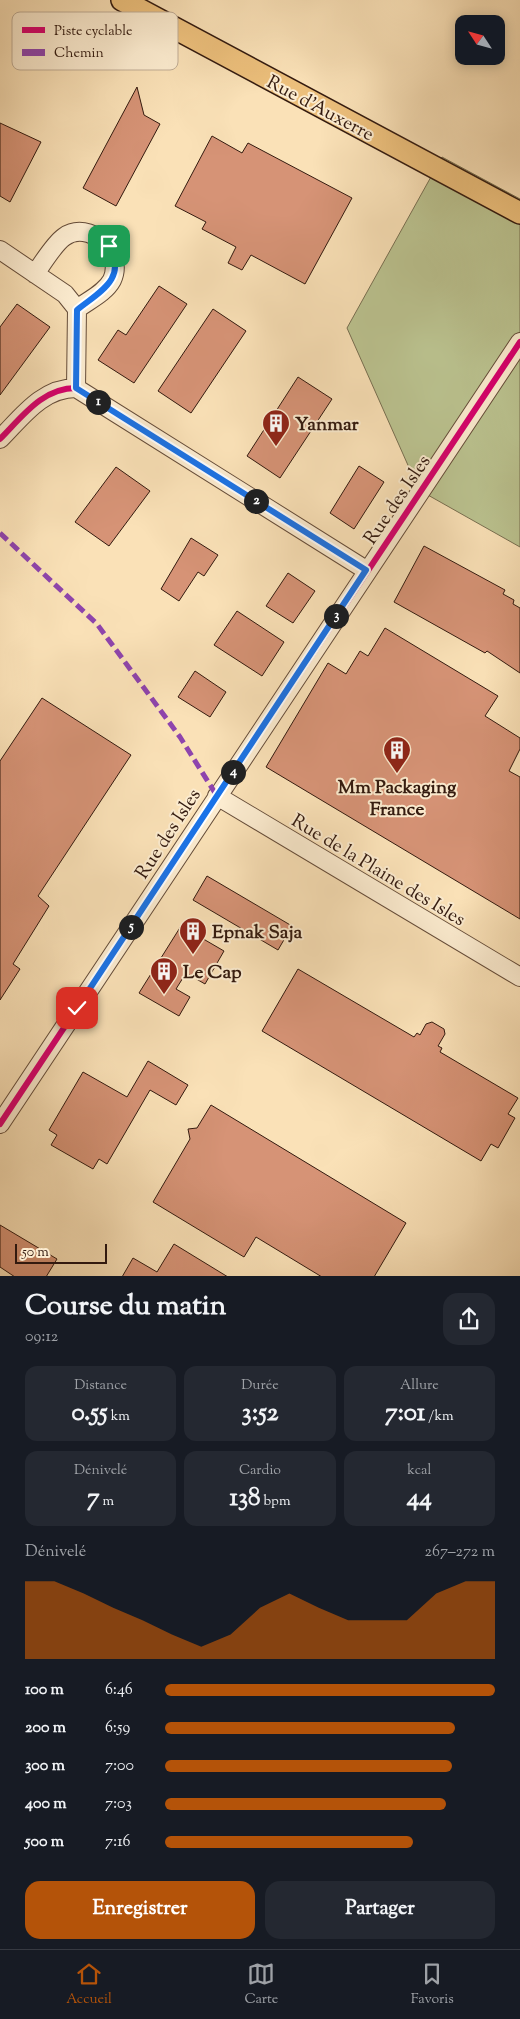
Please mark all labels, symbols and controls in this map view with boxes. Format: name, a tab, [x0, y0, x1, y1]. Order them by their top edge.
legend	[12, 12, 178, 70]
north arrow	[455, 15, 505, 65]
map controls	[455, 15, 505, 65]
text: Piste cyclable	[54, 22, 132, 42]
text: Chemin	[54, 44, 104, 64]
street label: Rue d'Auxerre	[261, 70, 379, 149]
pin	[88, 225, 130, 267]
icon: arrive	[95, 232, 123, 260]
pin: 1	[86, 390, 110, 414]
text: 1	[96, 392, 101, 412]
building icon: Yanmar	[261, 408, 291, 447]
place label: Yanmar	[295, 412, 359, 439]
street label: Rue des Isles	[358, 450, 438, 551]
pin: 2	[244, 488, 268, 514]
text: 2	[253, 491, 260, 511]
pin: 3	[324, 604, 348, 628]
text: 3	[334, 606, 339, 626]
building icon: Mm Packaging France	[382, 735, 412, 774]
pin: 4	[220, 760, 246, 784]
text: 4	[230, 762, 237, 782]
place label: Mm Packaging France	[338, 775, 457, 824]
street label: Rue des Isles	[130, 784, 208, 885]
street label: Rue de la Plaine des Isles	[286, 808, 470, 934]
pin: 5	[118, 914, 144, 940]
building icon: Epnak Saja	[178, 916, 208, 955]
text: 5	[129, 917, 134, 937]
place label: Epnak Saja	[212, 920, 303, 947]
building icon: Le Cap	[149, 956, 179, 995]
place label: Le Cap	[183, 960, 242, 987]
pin	[56, 987, 98, 1029]
icon: check	[63, 994, 91, 1022]
scale bar	[15, 1242, 108, 1265]
text: 50 m	[22, 1243, 49, 1263]
text: Course du matin	[25, 1287, 226, 1327]
button: share	[443, 1293, 495, 1345]
text: 09:12	[25, 1326, 58, 1349]
text: Distance	[74, 1376, 127, 1396]
text: Durée	[241, 1376, 279, 1396]
text: Allure	[400, 1376, 439, 1396]
text: 0.55	[71, 1396, 108, 1432]
text: 3:52	[242, 1396, 278, 1432]
text: 7:01	[385, 1396, 425, 1432]
text: km	[108, 1407, 130, 1427]
text: /km	[425, 1407, 454, 1427]
text: Dénivelé	[74, 1461, 127, 1481]
text: Cardio	[239, 1461, 281, 1481]
text: kcal	[407, 1461, 431, 1481]
text: 7	[87, 1481, 100, 1517]
text: 138	[230, 1481, 261, 1517]
text: 44	[407, 1481, 432, 1517]
text: m	[100, 1492, 114, 1512]
text: bpm	[261, 1492, 290, 1512]
text: Dénivelé	[25, 1541, 86, 1564]
text: 267–272 m	[425, 1541, 495, 1564]
text: 100 m	[25, 1679, 64, 1702]
text: 6:46	[105, 1679, 133, 1702]
text: 200 m	[25, 1717, 66, 1740]
text: 6:59	[105, 1717, 130, 1740]
text: 300 m	[25, 1755, 65, 1778]
text: 7:00	[105, 1755, 134, 1778]
text: 400 m	[25, 1793, 67, 1816]
text: 7:03	[105, 1793, 132, 1816]
text: 500 m	[25, 1831, 64, 1854]
text: 7:16	[105, 1831, 131, 1854]
button: Enregistrer	[25, 1881, 255, 1939]
button: Partager	[265, 1881, 495, 1939]
tab: Accueil	[66, 1960, 112, 2010]
tab: Carte	[244, 1960, 278, 2010]
tab: Favoris	[411, 1960, 454, 2010]

